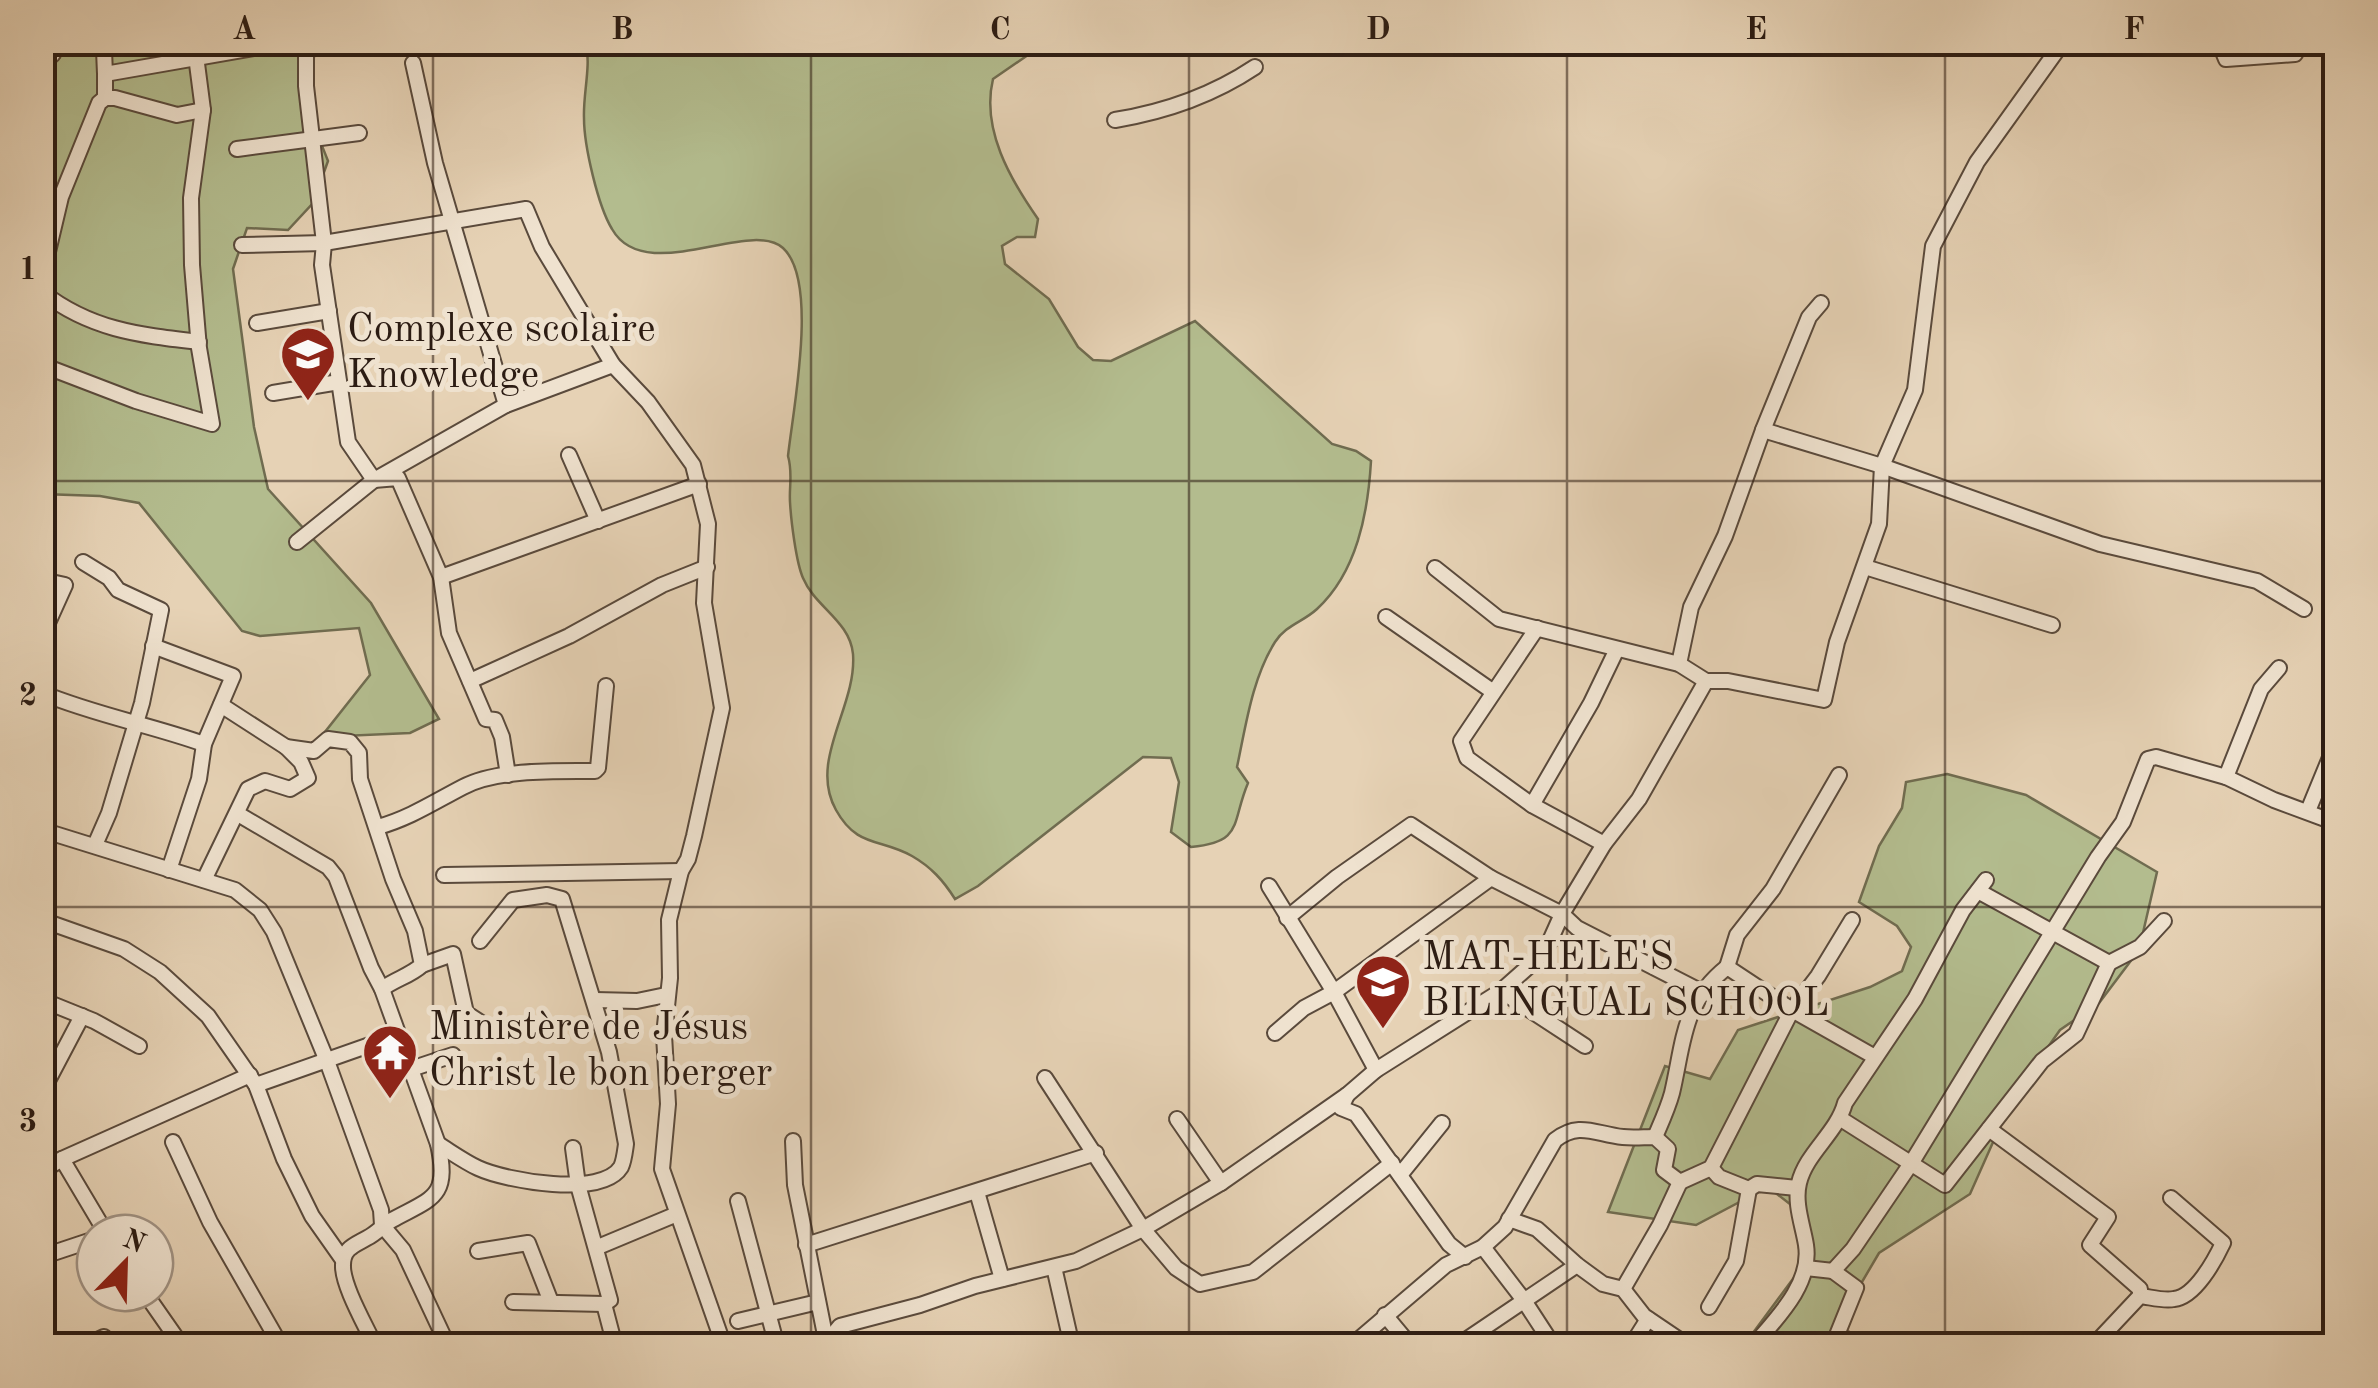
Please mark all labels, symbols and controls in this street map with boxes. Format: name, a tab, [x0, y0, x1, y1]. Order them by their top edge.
text: A	[232, 15, 256, 47]
text: B	[611, 15, 633, 47]
text: C	[989, 15, 1011, 47]
text: D	[1365, 15, 1391, 47]
text: E	[1745, 15, 1767, 47]
text: F	[2123, 15, 2145, 47]
text: 1	[19, 255, 37, 287]
place label: Complexe scolaire Knowledge	[347, 311, 656, 397]
school or university icon: Complexe scolaire Knowledge	[278, 324, 338, 403]
text: 2	[19, 681, 37, 713]
place label: MAT-HELE'S BILINGUAL SCHOOL	[1422, 939, 1829, 1025]
school or university icon: MAT-HELE'S BILINGUAL SCHOOL	[1353, 952, 1413, 1031]
place label: Ministère de Jésus Christ le bon berger	[429, 1009, 773, 1095]
temple icon: Ministère de Jésus Christ le bon berger	[360, 1022, 420, 1101]
text: 3	[19, 1107, 37, 1139]
north arrow	[75, 1213, 175, 1313]
text: N	[118, 1226, 149, 1260]

